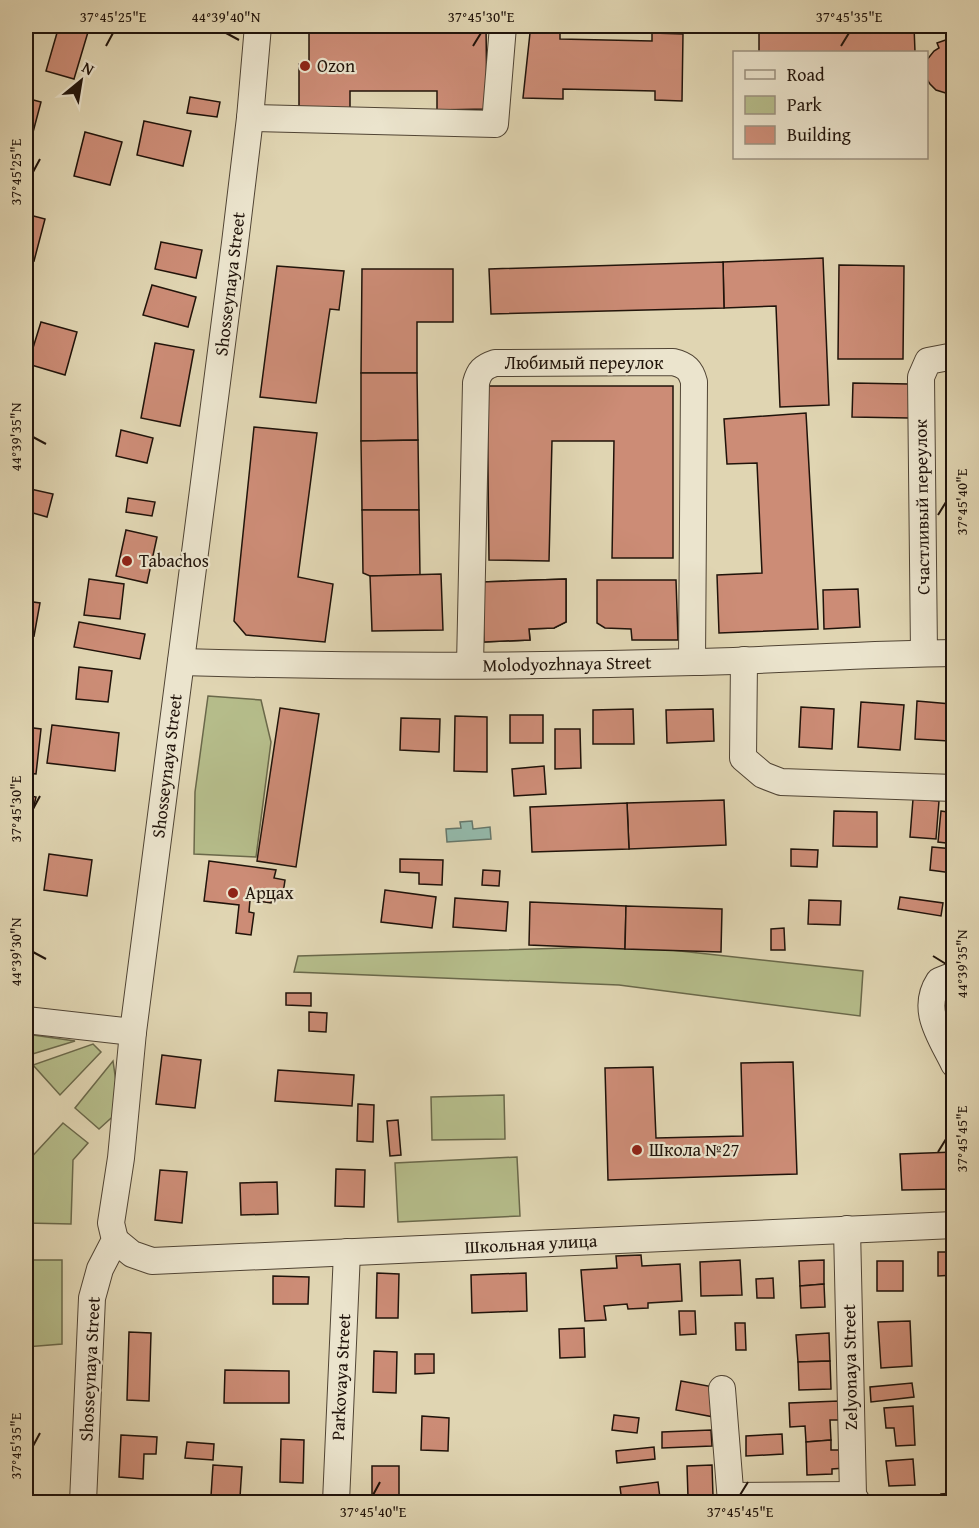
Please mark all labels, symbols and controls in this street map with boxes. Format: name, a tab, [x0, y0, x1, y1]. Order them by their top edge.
text: 37°45'25"E	[80, 6, 147, 27]
text: 44°39'40"N	[192, 6, 261, 27]
text: 37°45'30"E	[448, 6, 515, 27]
text: 37°45'35"E	[816, 6, 883, 27]
north arrow	[51, 51, 111, 111]
legend	[733, 51, 928, 159]
place label: Ozon	[317, 52, 355, 79]
text: N	[78, 55, 99, 81]
marker: Ozon	[298, 59, 312, 73]
text: Road	[787, 61, 825, 88]
text: Park	[787, 91, 823, 118]
text: Building	[787, 121, 851, 148]
text: 37°45'25"E	[5, 138, 26, 205]
street label: Shosseynaya Street	[207, 210, 252, 358]
street label: Любимый переулок	[505, 349, 664, 376]
text: 44°39'35"N	[5, 402, 26, 471]
street label: Счастливый переулок	[906, 418, 937, 595]
text: 37°45'40"E	[951, 468, 972, 535]
place label: Tabachos	[139, 547, 209, 574]
marker: Tabachos	[120, 554, 134, 568]
street label: Molodyozhnaya Street	[482, 649, 652, 678]
street label: Shosseynaya Street	[144, 692, 189, 840]
text: 37°45'30"E	[5, 775, 26, 842]
place label: Арцах	[245, 879, 294, 906]
marker: Арцах	[226, 886, 240, 900]
text: 44°39'30"N	[5, 917, 26, 986]
text: 44°39'35"N	[951, 929, 972, 998]
text: 37°45'45"E	[951, 1105, 972, 1172]
place label: Школа №27	[649, 1136, 739, 1163]
marker: Школа №27	[630, 1143, 644, 1157]
street label: Школьная улица	[464, 1227, 598, 1260]
street label: Shosseynaya Street	[72, 1295, 107, 1442]
street label: Zelyonaya Street	[835, 1303, 864, 1430]
street label: Parkovaya Street	[324, 1312, 357, 1441]
text: 37°45'35"E	[5, 1412, 26, 1479]
text: 37°45'40"E	[340, 1501, 407, 1522]
text: 37°45'45"E	[707, 1501, 774, 1522]

